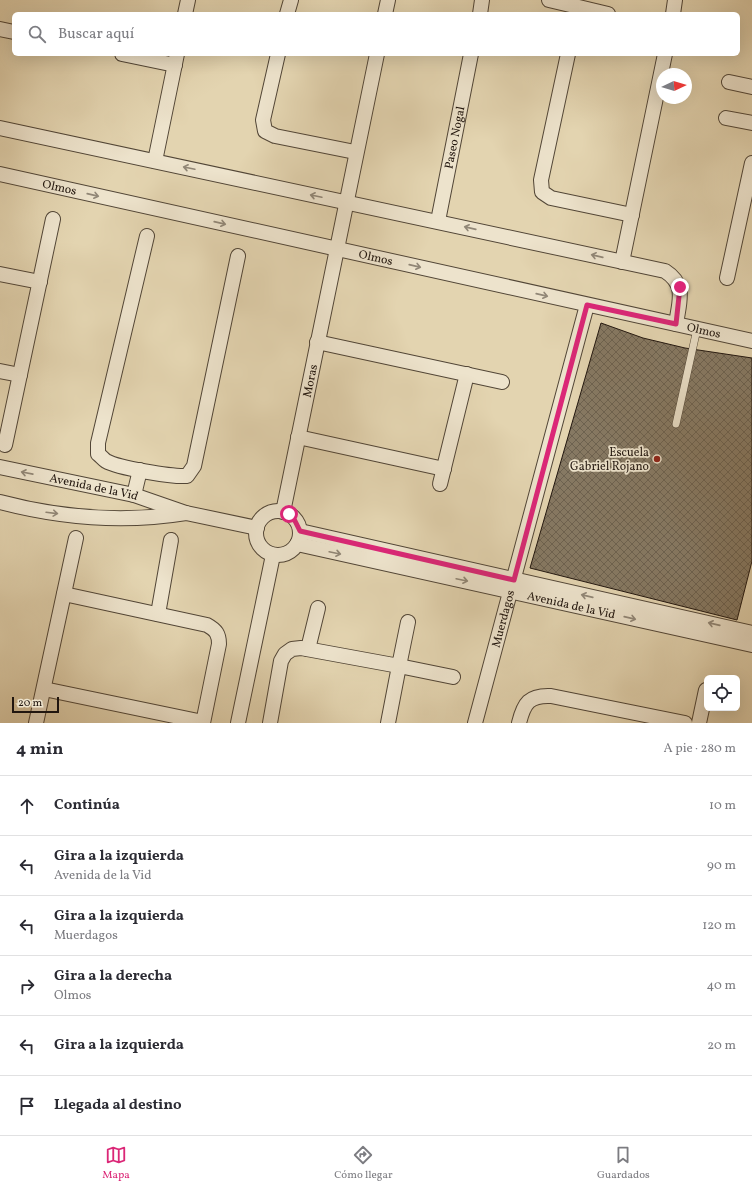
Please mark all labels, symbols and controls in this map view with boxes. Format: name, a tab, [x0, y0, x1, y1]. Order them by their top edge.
search box	[12, 12, 740, 56]
icon: search	[26, 23, 48, 45]
text: Buscar aquí	[58, 24, 134, 45]
north arrow	[656, 68, 692, 104]
street label: Paseo Nogal	[441, 105, 470, 171]
one-way arrow	[182, 164, 195, 172]
street label: Olmos	[41, 177, 78, 200]
one-way arrow	[86, 191, 99, 199]
one-way arrow	[310, 191, 323, 199]
one-way arrow	[213, 219, 226, 227]
one-way arrow	[464, 223, 477, 231]
street label: Olmos	[357, 247, 394, 270]
one-way arrow	[591, 252, 604, 260]
one-way arrow	[408, 263, 421, 271]
route end	[671, 278, 689, 296]
one-way arrow	[535, 291, 548, 299]
street label: Olmos	[685, 320, 722, 343]
street label: Moras	[300, 363, 322, 399]
place label: Escuela Gabriel Rojano	[570, 445, 649, 475]
marker: Escuela Gabriel Rojano	[652, 454, 662, 464]
one-way arrow	[21, 468, 34, 476]
street label: Avenida de la Vid	[48, 471, 140, 505]
route start	[280, 505, 298, 523]
one-way arrow	[45, 509, 58, 517]
one-way arrow	[328, 549, 341, 557]
one-way arrow	[455, 576, 468, 584]
street label: Muerdagos	[489, 588, 519, 649]
street label: Avenida de la Vid	[525, 588, 617, 623]
one-way arrow	[581, 591, 594, 599]
one-way arrow	[623, 614, 636, 622]
one-way arrow	[708, 620, 721, 628]
map controls	[704, 675, 740, 711]
button: locate	[704, 675, 740, 711]
scale bar	[12, 695, 59, 714]
text: 20 m	[18, 696, 42, 711]
text: 4 min	[16, 738, 63, 761]
text: A pie · 280 m	[663, 740, 736, 758]
icon: ahead	[16, 795, 38, 817]
text: Continúa	[54, 795, 120, 816]
text: 10 m	[709, 797, 736, 815]
text: Gira a la izquierda	[54, 846, 184, 867]
icon: left	[16, 855, 38, 877]
text: 90 m	[707, 857, 736, 875]
text: Avenida de la Vid	[54, 867, 152, 885]
text: Gira a la izquierda	[54, 906, 184, 927]
icon: left	[16, 915, 38, 937]
text: 120 m	[702, 917, 736, 935]
text: Muerdagos	[54, 927, 118, 945]
text: Gira a la derecha	[54, 966, 172, 987]
icon: right	[16, 975, 38, 997]
text: 40 m	[707, 977, 736, 995]
text: Olmos	[54, 987, 91, 1005]
icon: left	[16, 1035, 38, 1057]
text: Gira a la izquierda	[54, 1035, 184, 1056]
text: 20 m	[707, 1037, 736, 1055]
icon: arrive	[16, 1095, 38, 1117]
text: Llegada al destino	[54, 1095, 182, 1116]
tab: Mapa	[102, 1144, 130, 1183]
tab: Cómo llegar	[334, 1144, 393, 1183]
tab: Guardados	[597, 1144, 650, 1183]

